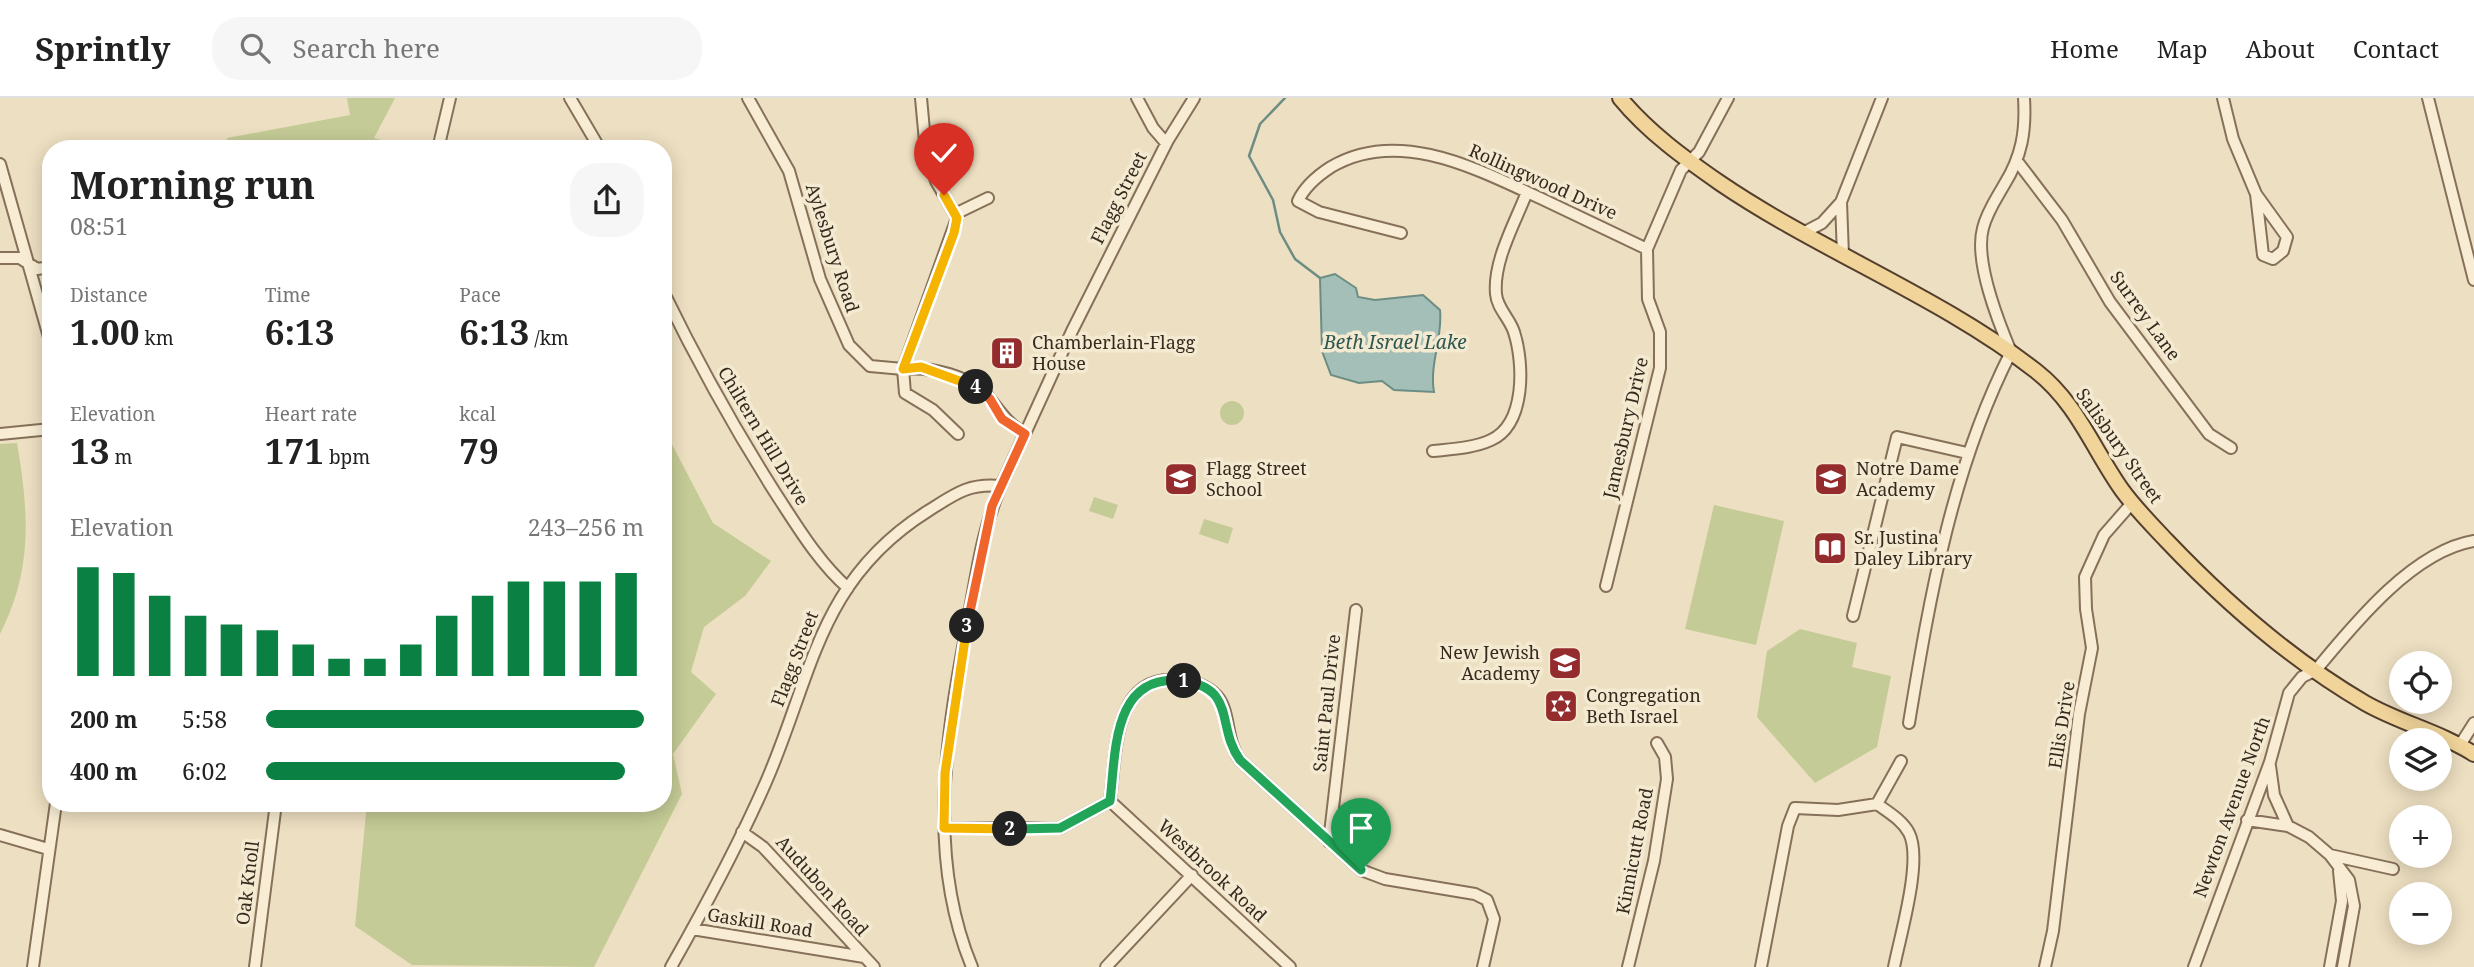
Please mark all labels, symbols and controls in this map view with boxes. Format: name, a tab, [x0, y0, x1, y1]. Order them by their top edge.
search box	[212, 17, 702, 80]
text: Sprintly	[35, 26, 170, 71]
icon: search	[236, 29, 274, 67]
text: Search here	[292, 30, 440, 66]
text: Home	[2050, 32, 2119, 65]
text: Map	[2157, 32, 2208, 65]
text: About	[2246, 32, 2315, 65]
text: Contact	[2353, 32, 2439, 65]
pin	[914, 123, 974, 195]
icon: check	[925, 134, 963, 172]
street label: Rollingwood Drive	[1466, 138, 1621, 225]
street label: Flagg Street	[1085, 147, 1152, 248]
text: Morning run	[70, 158, 315, 210]
button: share	[570, 163, 644, 237]
street label: Aylesbury Road	[801, 180, 865, 315]
text: 08:51	[70, 210, 128, 242]
street label: Surrey Lane	[2105, 266, 2186, 365]
text: Distance	[70, 282, 148, 308]
text: Time	[265, 282, 311, 308]
text: Pace	[459, 282, 501, 308]
text: 1.00	[70, 308, 140, 355]
text: 6:13	[265, 308, 335, 355]
text: 6:13	[459, 308, 529, 355]
text: km	[140, 325, 174, 351]
text: /km	[529, 325, 569, 351]
water label: Beth Israel Lake	[1322, 329, 1467, 355]
place label: Chamberlain-Flagg House	[1032, 330, 1195, 375]
building icon: Chamberlain-Flagg House	[988, 334, 1026, 372]
street label: Jamesbury Drive	[1597, 355, 1653, 502]
street label: Chiltern Hill Drive	[713, 362, 815, 509]
pin: 4	[958, 370, 993, 404]
text: 4	[970, 373, 981, 399]
street label: Salisbury Street	[2071, 383, 2168, 508]
text: Elevation	[70, 401, 156, 427]
text: Heart rate	[265, 401, 357, 427]
text: kcal	[459, 401, 496, 427]
text: 13	[70, 427, 110, 474]
text: 171	[265, 427, 324, 474]
text: 79	[459, 427, 499, 474]
text: m	[110, 444, 132, 470]
text: bpm	[324, 444, 370, 470]
place label: Flagg Street School	[1206, 456, 1307, 501]
place label: Notre Dame Academy	[1856, 456, 1959, 501]
school or university icon: Flagg Street School	[1162, 460, 1200, 498]
school or university icon: Notre Dame Academy	[1812, 460, 1850, 498]
text: Elevation	[70, 511, 174, 543]
text: 243–256 m	[528, 511, 644, 543]
place label: Sr. Justina Daley Library	[1854, 525, 1973, 570]
library icon: Sr. Justina Daley Library	[1811, 529, 1849, 567]
street label: Flagg Street	[765, 607, 823, 710]
pin: 3	[950, 608, 984, 644]
text: 3	[961, 612, 972, 638]
street label: Saint Paul Drive	[1307, 633, 1345, 773]
place label: New Jewish Academy	[1440, 640, 1541, 685]
school or university icon: New Jewish Academy	[1546, 644, 1584, 682]
map controls	[2389, 651, 2452, 945]
button: locate	[2389, 651, 2452, 714]
pin: 1	[1166, 664, 1202, 698]
text: 1	[1178, 667, 1189, 693]
street label: Ellis Drive	[2042, 679, 2080, 770]
place label: Congregation Beth Israel	[1586, 683, 1701, 728]
synagogue icon: Congregation Beth Israel	[1542, 687, 1580, 725]
text: 200 m	[70, 703, 138, 735]
text: 5:58	[182, 703, 227, 735]
street label: Newton Avenue North	[2187, 713, 2275, 901]
button: layers	[2389, 728, 2452, 791]
text: 400 m	[70, 755, 138, 787]
text: 6:02	[182, 755, 227, 787]
street label: Kinnicutt Road	[1610, 786, 1658, 916]
pin	[1331, 798, 1391, 870]
button: +	[2389, 805, 2452, 868]
icon: arrive	[1342, 809, 1380, 847]
pin: 2	[992, 812, 1028, 846]
street label: Westbrook Road	[1153, 813, 1272, 927]
text: 2	[1004, 815, 1015, 841]
street label: Audubon Road	[771, 830, 874, 941]
street label: Oak Knoll	[230, 839, 264, 926]
button: −	[2389, 882, 2452, 945]
street label: Gaskill Road	[706, 902, 815, 942]

